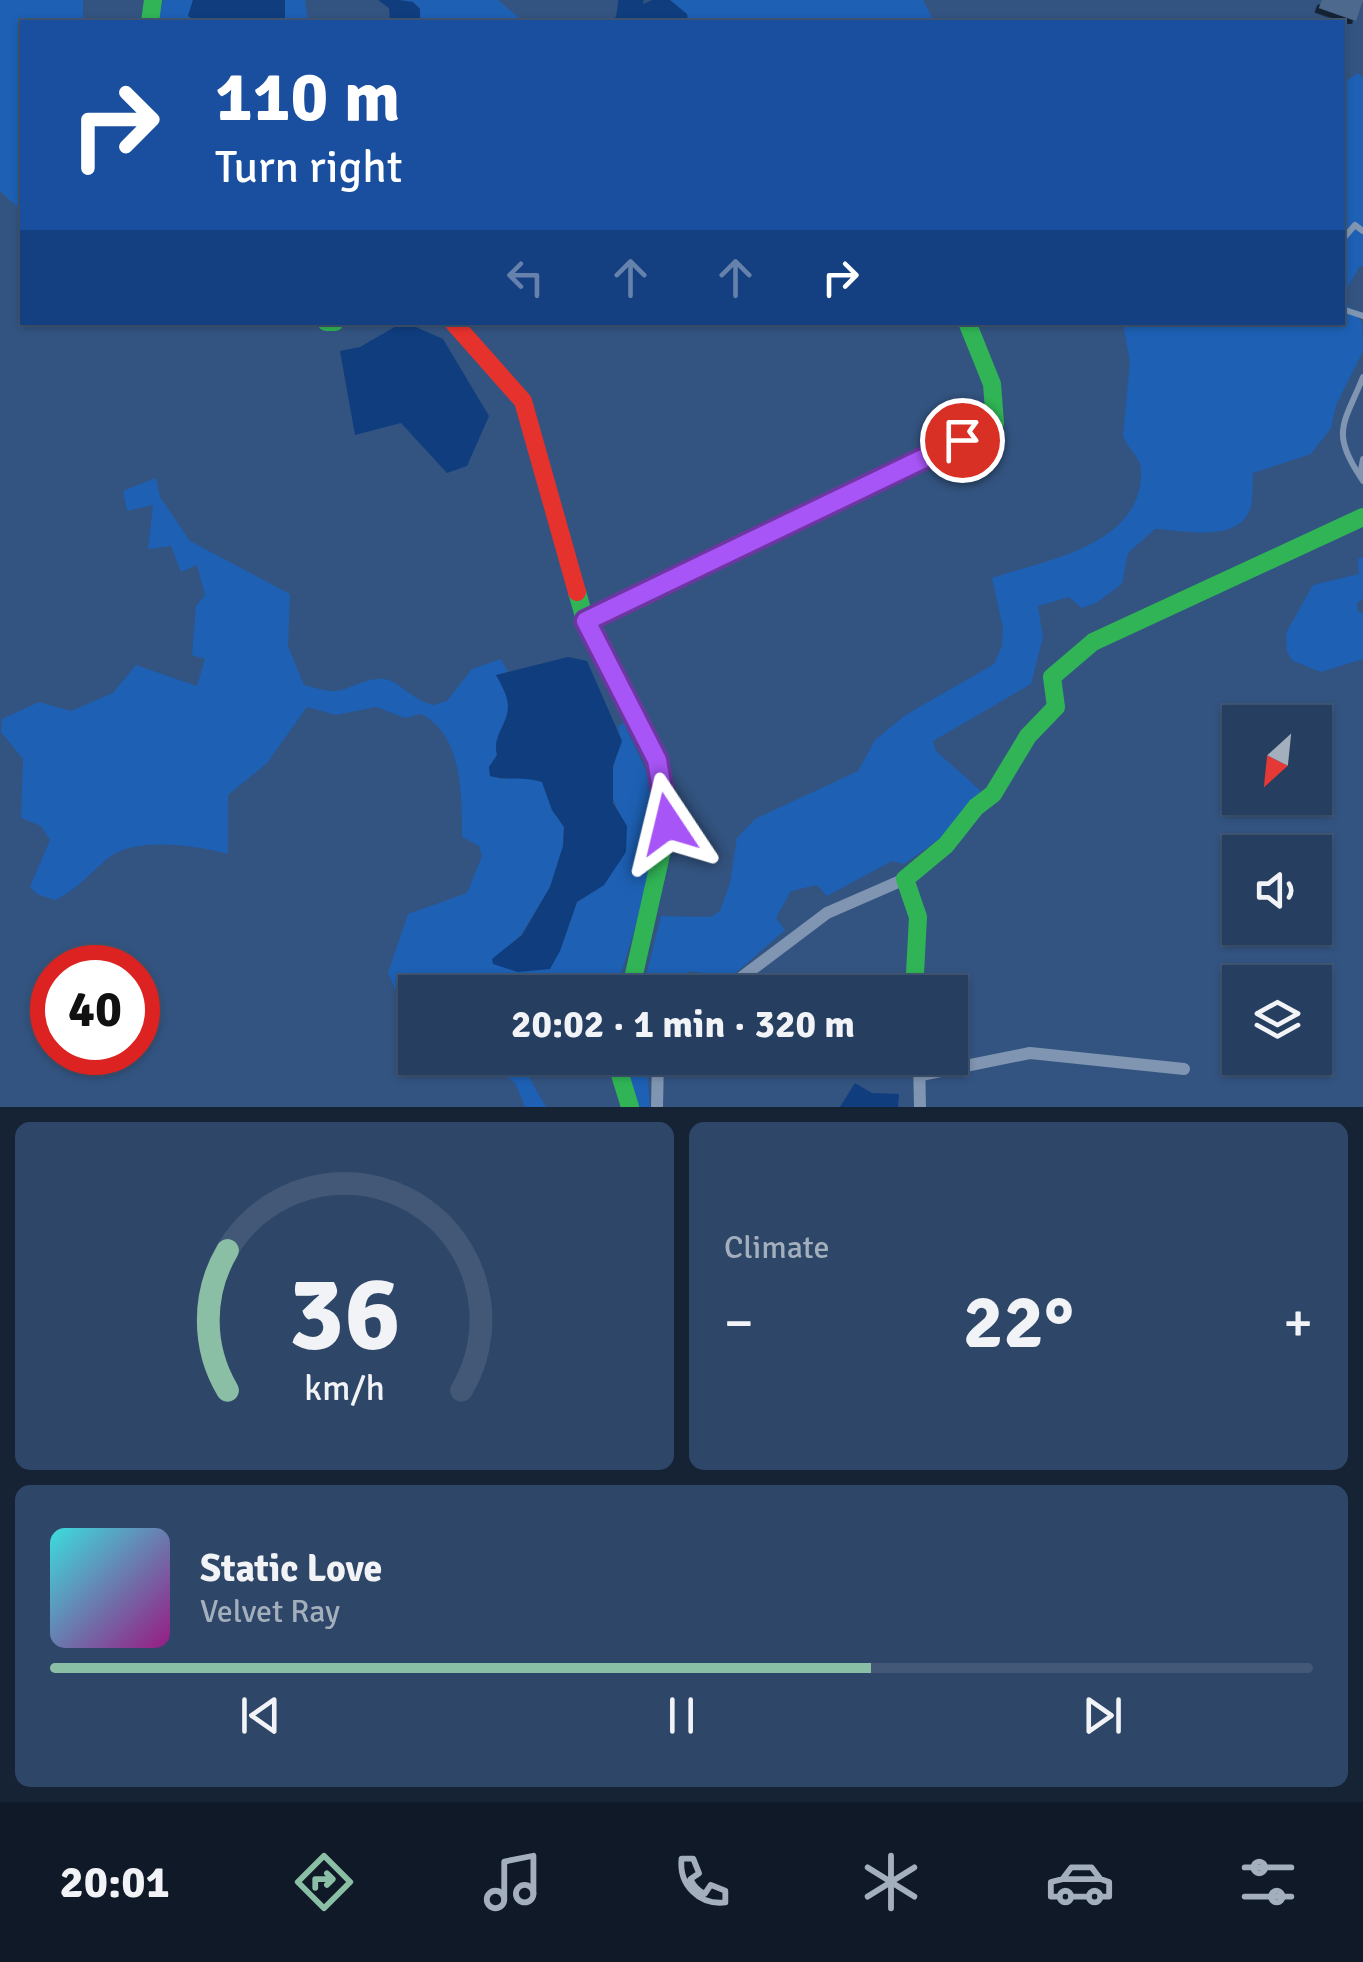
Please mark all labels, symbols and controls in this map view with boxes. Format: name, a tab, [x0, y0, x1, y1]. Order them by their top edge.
text: 110 m	[215, 54, 400, 140]
icon: right	[50, 60, 180, 190]
text: Turn right	[215, 140, 403, 195]
icon: left	[498, 250, 553, 305]
icon: ahead	[603, 250, 658, 305]
icon: ahead	[708, 250, 763, 305]
icon: right	[813, 250, 868, 305]
pin	[920, 398, 1005, 483]
icon: arrive	[935, 413, 990, 468]
north arrow	[1222, 705, 1332, 815]
map controls	[1222, 705, 1332, 1075]
position arrow	[616, 772, 720, 876]
button: sound	[1222, 835, 1332, 945]
speed limit sign: 40	[30, 945, 160, 1075]
button: layers	[1222, 965, 1332, 1075]
text: 20:02 · 1 min · 320 m	[511, 1001, 855, 1048]
text: Climate	[724, 1228, 830, 1267]
text: 36	[288, 1250, 401, 1378]
text: 22°	[963, 1276, 1074, 1369]
text: −	[724, 1289, 754, 1357]
text: +	[1283, 1289, 1313, 1357]
text: km/h	[304, 1366, 385, 1410]
text: Static Love	[200, 1545, 382, 1592]
text: Velvet Ray	[200, 1592, 340, 1631]
icon: previous	[233, 1688, 288, 1743]
icon: pause	[654, 1688, 709, 1743]
icon: next	[1075, 1688, 1130, 1743]
icon: directions	[289, 1847, 359, 1917]
icon: music	[478, 1847, 548, 1917]
icon: phone	[667, 1847, 737, 1917]
icon: climate	[856, 1847, 926, 1917]
icon: car	[1045, 1847, 1115, 1917]
icon: filters	[1233, 1847, 1303, 1917]
text: 20:01	[59, 1855, 170, 1910]

